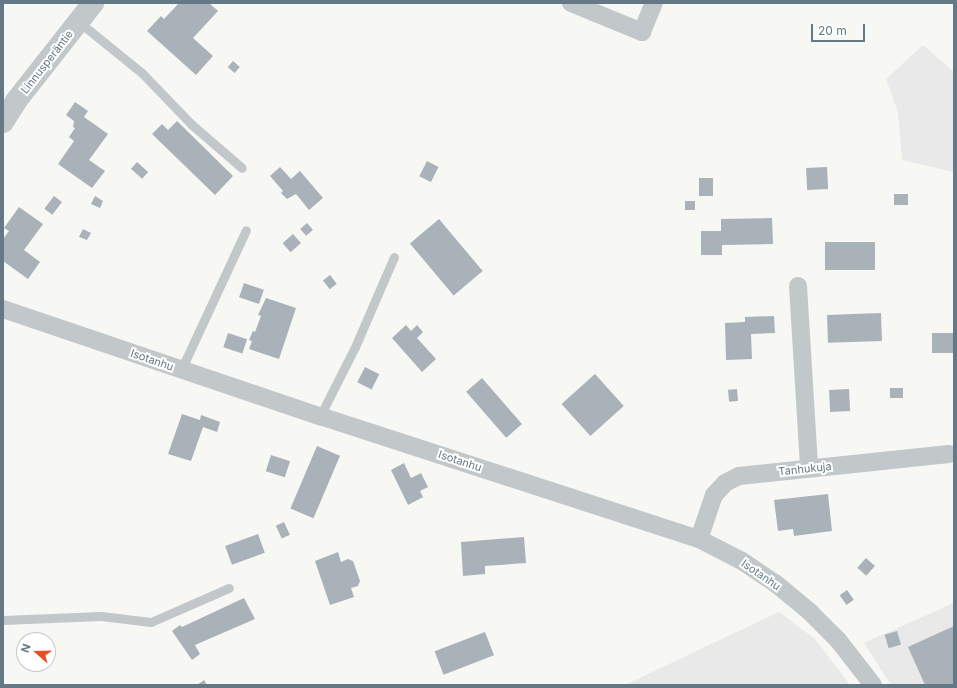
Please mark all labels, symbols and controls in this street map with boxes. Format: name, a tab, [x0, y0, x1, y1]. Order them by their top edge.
scale bar	[813, 16, 867, 42]
text: 20 m	[818, 23, 847, 38]
street label: Linnusperäntie	[18, 28, 76, 96]
street label: Isotanhu	[129, 346, 175, 374]
street label: Isotanhu	[437, 448, 483, 474]
street label: Tanhukuja	[778, 460, 832, 478]
street label: Isotanhu	[739, 557, 783, 593]
north arrow	[16, 632, 56, 672]
text: N	[18, 642, 34, 655]

